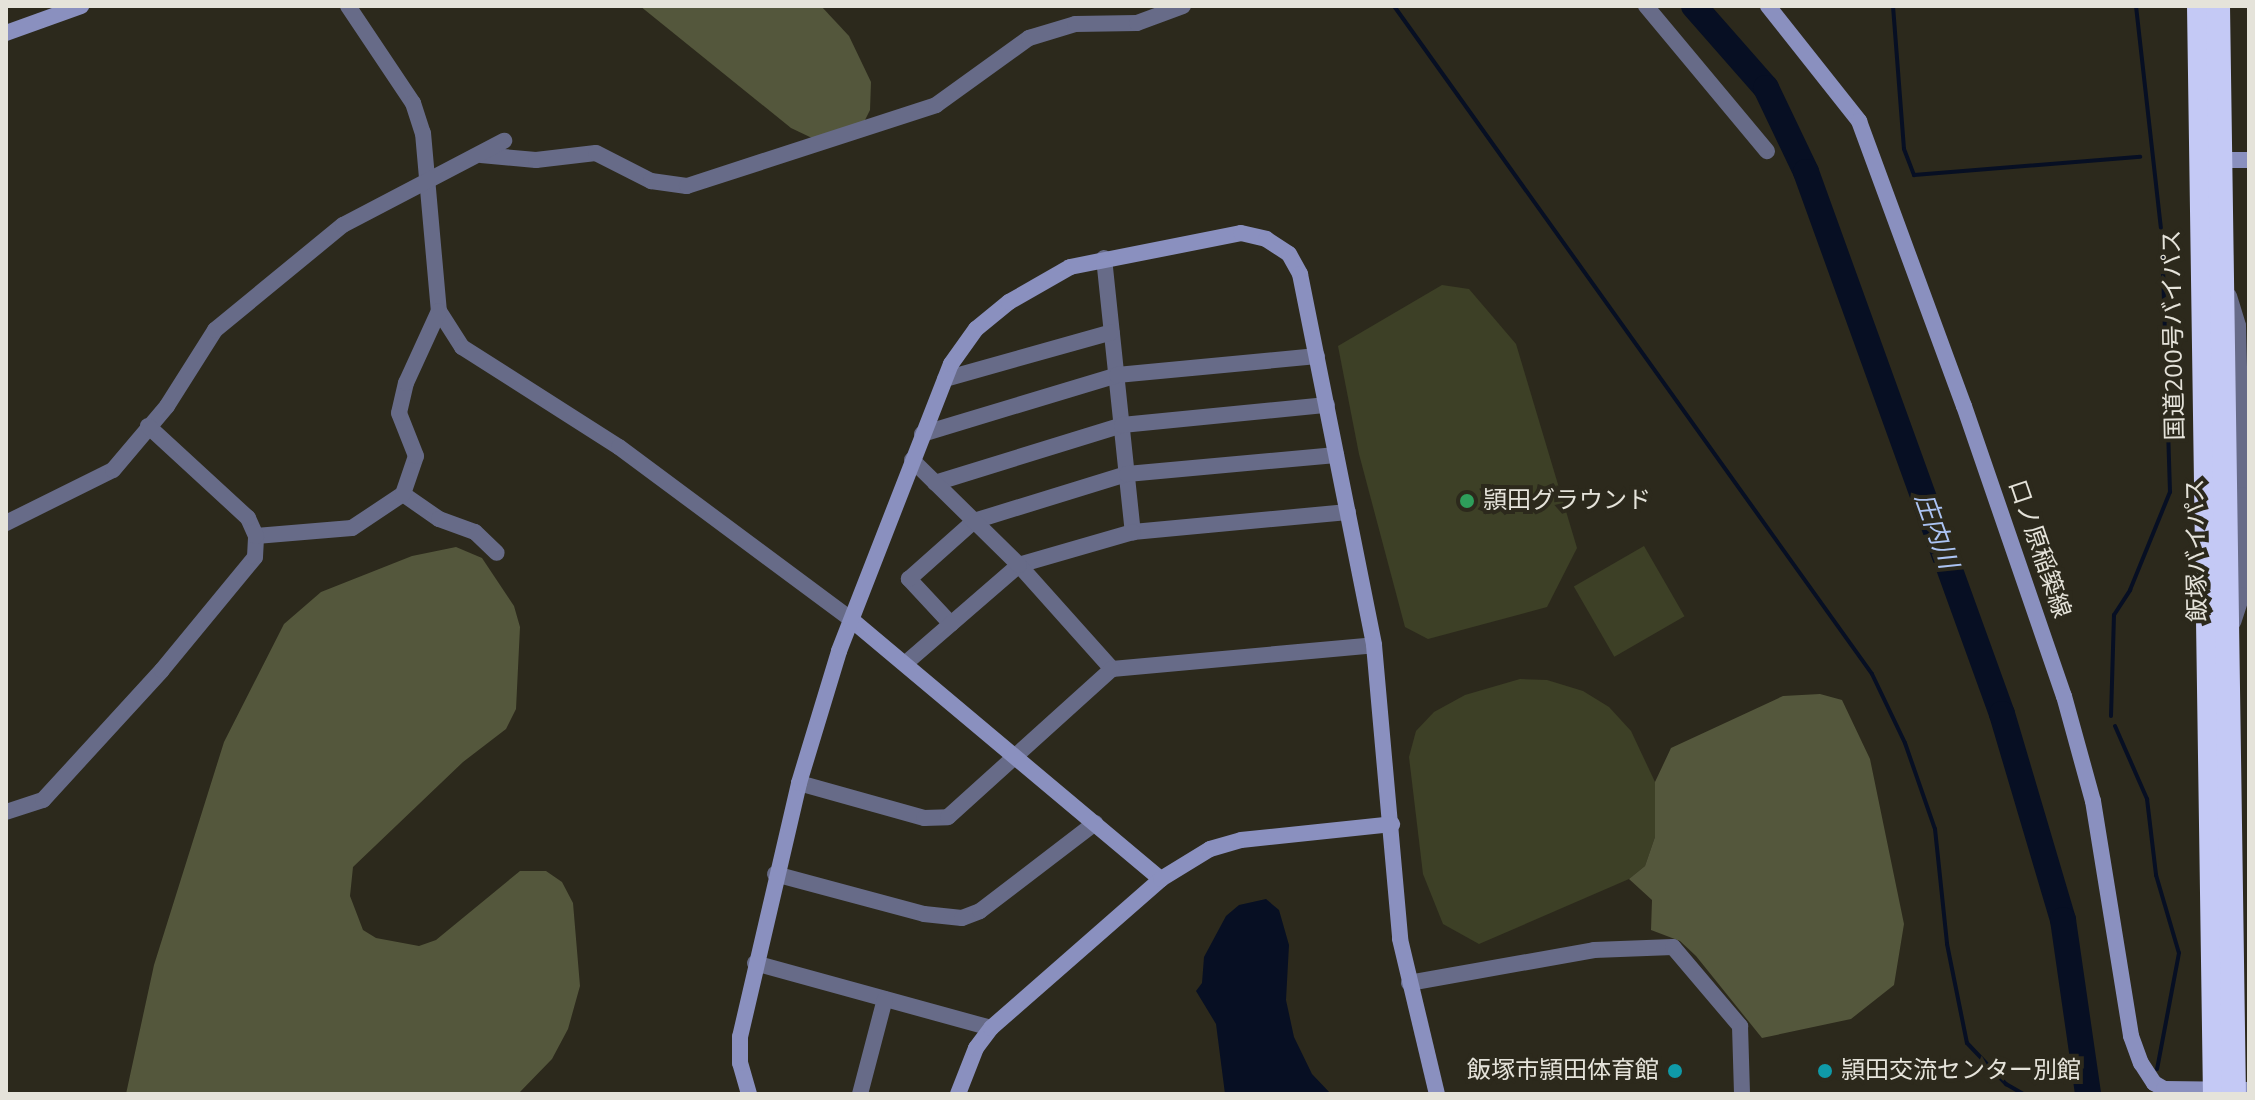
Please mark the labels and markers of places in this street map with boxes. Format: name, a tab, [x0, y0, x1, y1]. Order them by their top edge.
place label: 頴田グラウンド	[1483, 487, 1651, 515]
marker: 頴田グラウンド	[1458, 492, 1476, 510]
place label: 飯塚市頴田体育館	[1467, 1057, 1659, 1085]
place label: 頴田交流センター別館	[1841, 1057, 2081, 1085]
marker: 飯塚市頴田体育館	[1666, 1062, 1684, 1080]
marker: 頴田交流センター別館	[1816, 1062, 1834, 1080]

